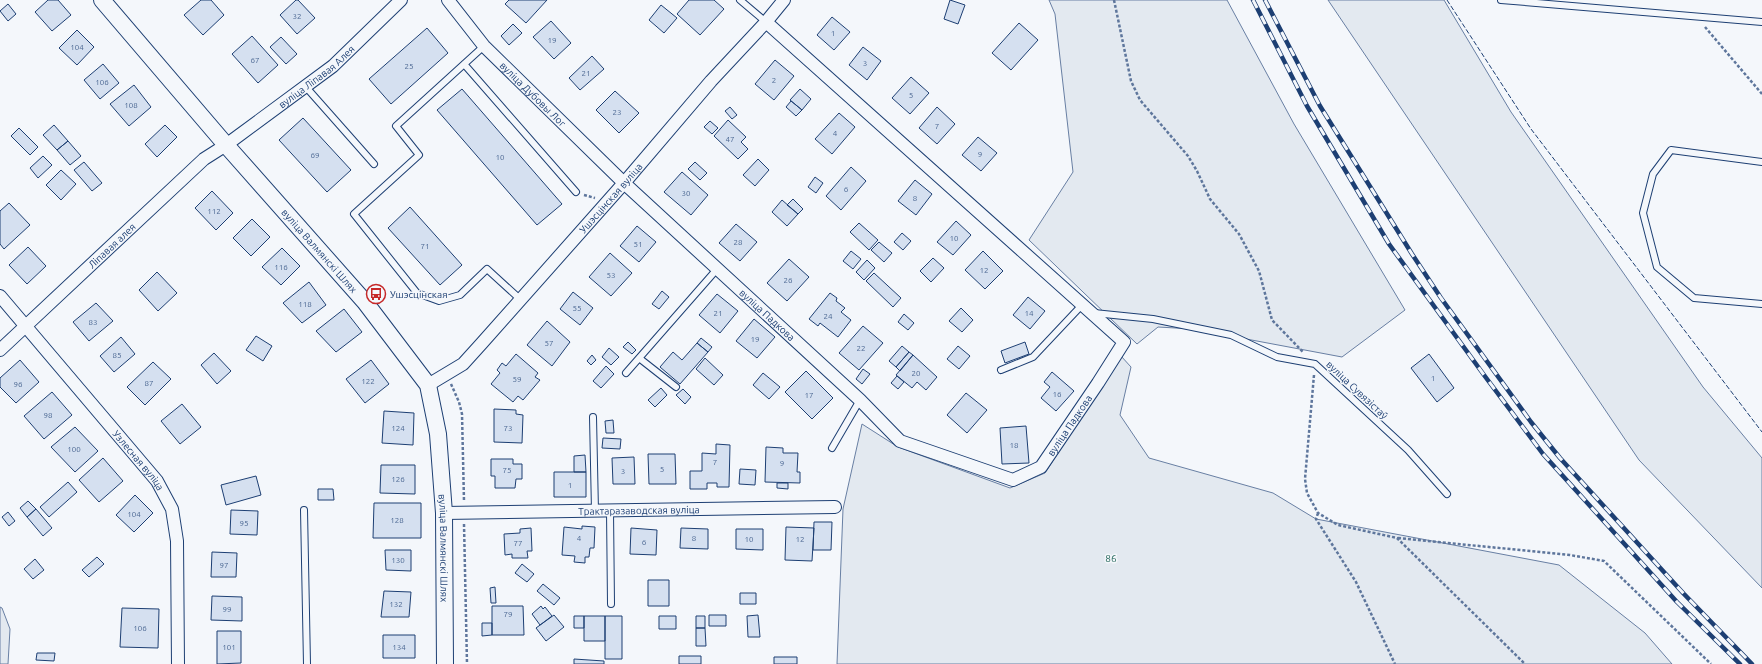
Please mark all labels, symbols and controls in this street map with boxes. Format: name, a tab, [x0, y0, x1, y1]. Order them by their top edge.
house number: 32	[292, 12, 302, 21]
house number: 1	[831, 29, 835, 38]
house number: 19	[547, 36, 557, 45]
house number: 104	[70, 43, 84, 52]
street label: вуліца Ліпавая Алея	[276, 43, 356, 110]
house number: 67	[250, 56, 260, 65]
street label: вуліца Дубовы Лог	[498, 59, 568, 129]
house number: 3	[863, 59, 867, 68]
house number: 25	[404, 62, 414, 71]
house number: 21	[581, 69, 591, 78]
house number: 2	[772, 76, 776, 85]
house number: 106	[95, 78, 109, 87]
house number: 5	[909, 91, 913, 100]
house number: 108	[124, 101, 138, 110]
house number: 23	[612, 108, 622, 117]
house number: 7	[935, 122, 939, 131]
house number: 4	[833, 129, 838, 138]
house number: 47	[725, 135, 735, 144]
house number: 9	[978, 150, 982, 159]
house number: 69	[310, 151, 320, 160]
house number: 10	[495, 153, 505, 162]
street label: Ушэсцінская вуліца	[577, 161, 644, 235]
house number: 6	[844, 185, 849, 194]
house number: 30	[681, 189, 691, 198]
house number: 8	[913, 194, 918, 203]
house number: 112	[207, 207, 221, 216]
street label: вуліца Валмянскі Шлях	[280, 207, 360, 295]
street label: Ліпавая алея	[86, 221, 138, 270]
house number: 10	[949, 234, 959, 243]
house number: 28	[733, 238, 743, 247]
house number: 51	[633, 240, 643, 249]
house number: 71	[420, 242, 430, 251]
house number: 116	[274, 263, 288, 272]
house number: 12	[979, 266, 989, 275]
house number: 53	[606, 271, 616, 280]
house number: 26	[783, 276, 793, 285]
bus stop icon: Ушэсцінская	[365, 283, 387, 305]
street label: вуліца Падкова	[737, 287, 797, 343]
place label: Ушэсцінская	[390, 289, 448, 300]
house number: 118	[298, 300, 312, 309]
house number: 55	[572, 304, 582, 313]
house number: 21	[713, 309, 723, 318]
house number: 14	[1024, 309, 1034, 318]
house number: 24	[823, 312, 833, 321]
house number: 83	[88, 318, 98, 327]
house number: 19	[750, 335, 760, 344]
house number: 57	[544, 339, 554, 348]
house number: 22	[856, 344, 866, 353]
house number: 85	[112, 351, 122, 360]
street label: вуліца Сувязістаў	[1324, 359, 1390, 421]
house number: 20	[911, 369, 921, 378]
house number: 1	[1431, 374, 1435, 383]
house number: 59	[512, 375, 522, 384]
house number: 122	[361, 377, 375, 386]
house number: 87	[144, 379, 154, 388]
house number: 96	[13, 380, 23, 389]
house number: 16	[1052, 390, 1062, 399]
house number: 17	[804, 391, 814, 400]
street label: вуліца Падкова	[1045, 393, 1094, 458]
house number: 98	[43, 411, 53, 420]
house number: 124	[391, 424, 405, 433]
house number: 73	[503, 424, 513, 433]
street label: Узлесная вуліца	[111, 428, 166, 492]
house number: 18	[1009, 441, 1019, 450]
house number: 100	[67, 445, 81, 454]
house number: 7	[713, 458, 717, 467]
house number: 9	[780, 459, 784, 468]
house number: 5	[660, 465, 664, 474]
house number: 75	[502, 466, 512, 475]
house number: 3	[621, 467, 625, 476]
house number: 126	[391, 475, 405, 484]
house number: 1	[568, 481, 572, 490]
street label: вуліца Валмянскі Шлях	[437, 494, 450, 602]
street label: Трактаразаводская вуліца	[578, 504, 700, 516]
house number: 104	[127, 510, 141, 519]
house number: 128	[390, 516, 404, 525]
house number: 95	[239, 519, 249, 528]
house number: 4	[577, 534, 582, 543]
house number: 8	[692, 534, 697, 543]
house number: 10	[744, 535, 754, 544]
house number: 12	[795, 535, 805, 544]
house number: 6	[642, 538, 647, 547]
house number: 77	[513, 539, 523, 548]
park label: 86	[1105, 553, 1117, 564]
house number: 130	[391, 556, 405, 565]
house number: 97	[219, 561, 229, 570]
house number: 132	[389, 600, 403, 609]
house number: 99	[222, 605, 232, 614]
house number: 79	[503, 610, 513, 619]
house number: 106	[133, 624, 147, 633]
house number: 101	[222, 643, 236, 652]
house number: 134	[392, 643, 406, 652]

